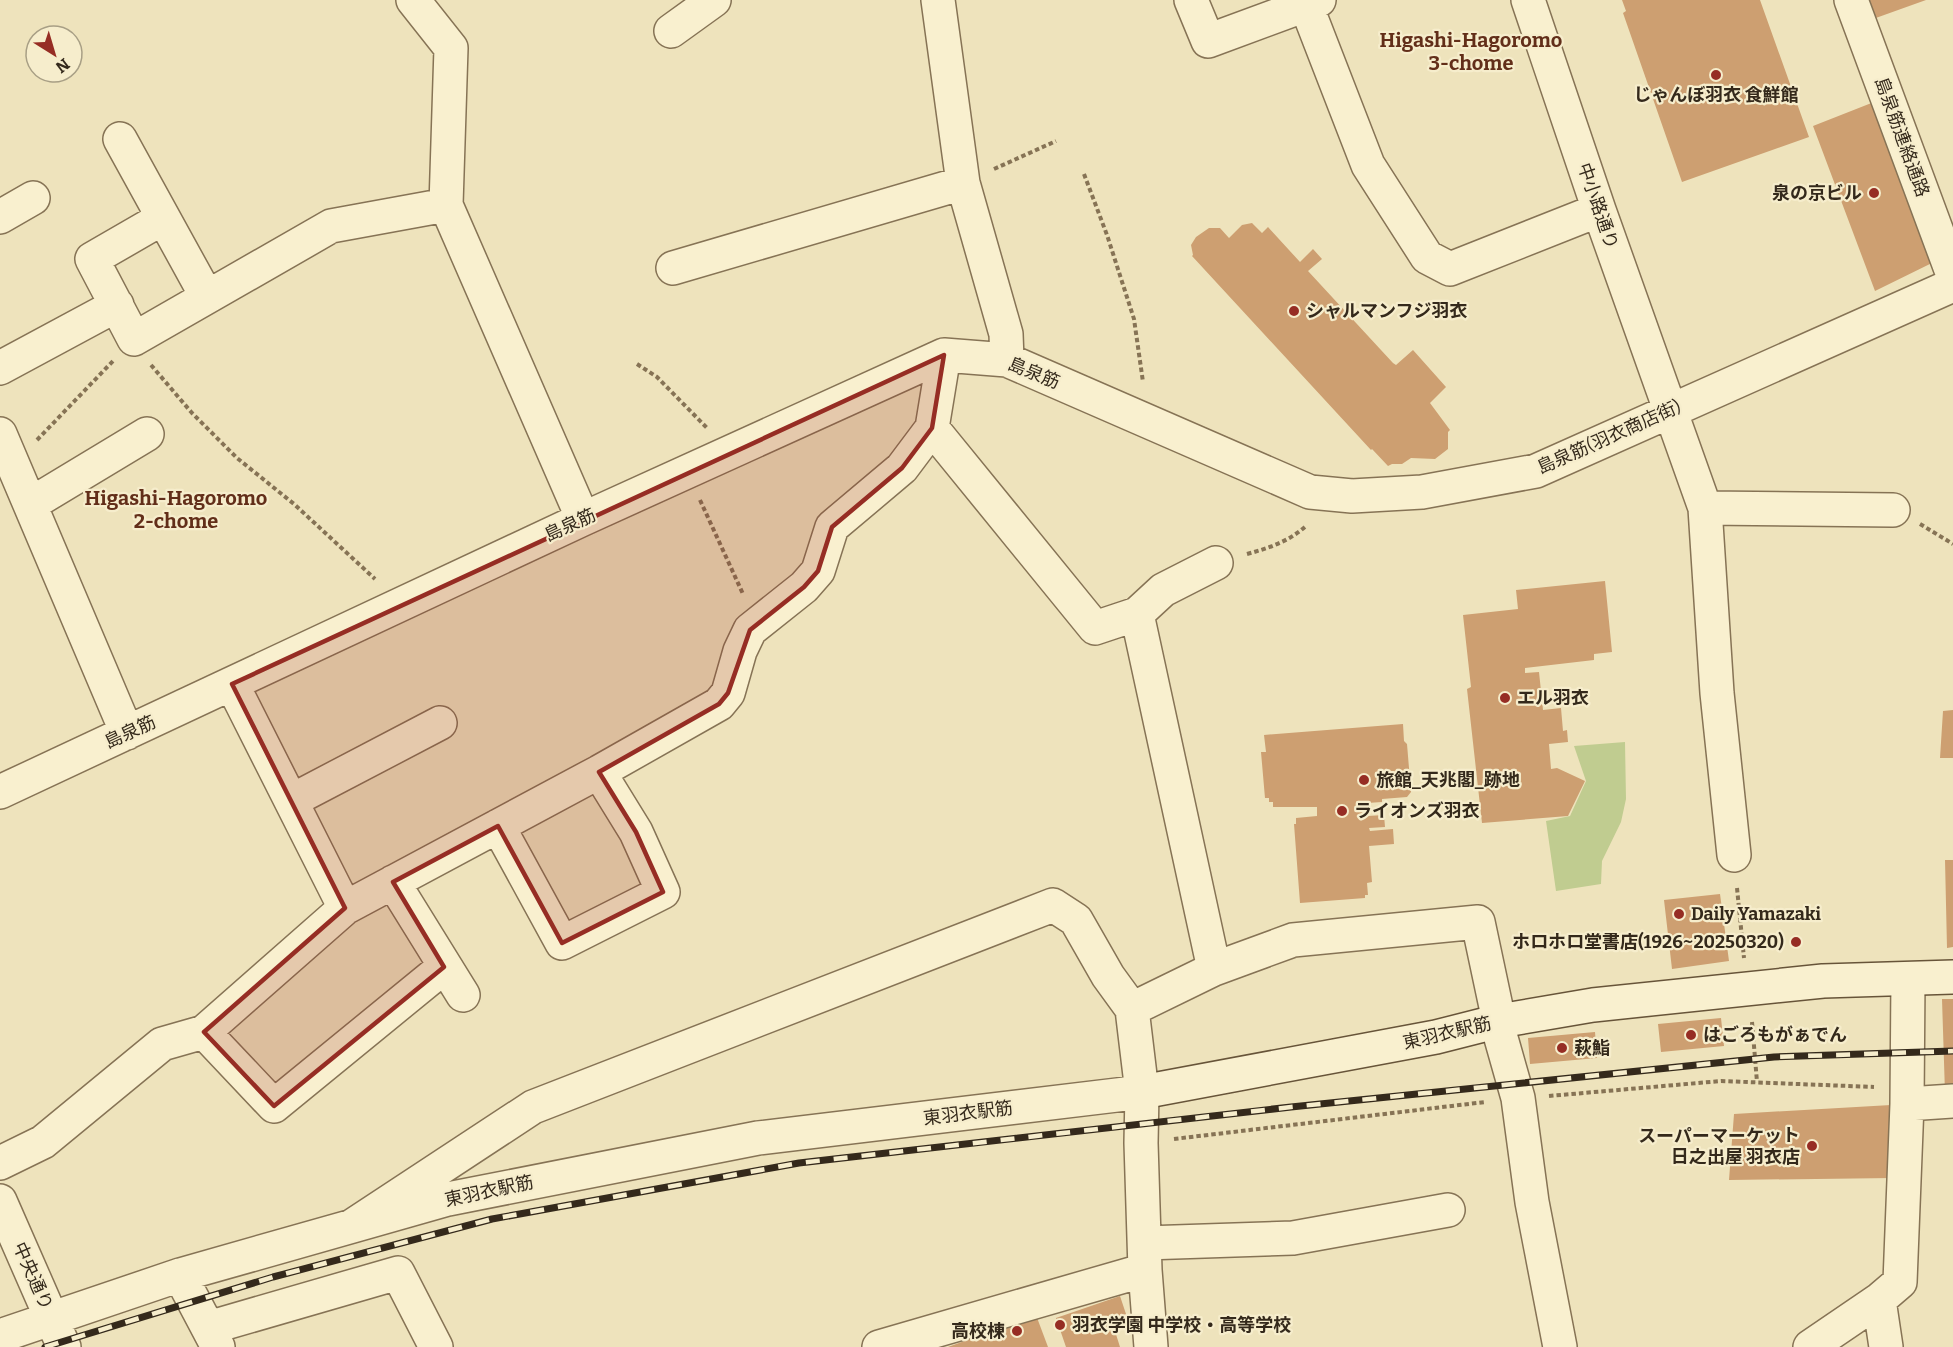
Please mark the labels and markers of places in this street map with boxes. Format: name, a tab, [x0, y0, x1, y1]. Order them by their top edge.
marker: じゃんぼ羽衣 食鮮館	[1709, 68, 1723, 82]
place label: じゃんぼ羽衣 食鮮館	[1633, 84, 1799, 106]
place label: 泉の京ビル	[1772, 182, 1862, 204]
marker: 泉の京ビル	[1867, 186, 1881, 200]
place label: シャルマンフジ羽衣	[1306, 300, 1467, 322]
marker: シャルマンフジ羽衣	[1287, 304, 1301, 318]
place label: エル羽衣	[1517, 687, 1589, 709]
marker: エル羽衣	[1498, 691, 1512, 705]
place label: 旅館_天兆閣_跡地	[1376, 769, 1520, 791]
marker: 旅館_天兆閣_跡地	[1357, 773, 1371, 787]
place label: ライオンズ羽衣	[1354, 800, 1480, 822]
marker: ライオンズ羽衣	[1335, 804, 1349, 818]
place label: Daily Yamazaki	[1691, 903, 1821, 925]
marker: Daily Yamazaki	[1672, 907, 1686, 921]
place label: ホロホロ堂書店(1926~20250320)	[1512, 931, 1784, 953]
marker: ホロホロ堂書店(1926~20250320)	[1789, 935, 1803, 949]
place label: はごろもがぁでん	[1703, 1024, 1847, 1046]
marker: はごろもがぁでん	[1684, 1028, 1698, 1042]
place label: 萩鮨	[1574, 1037, 1610, 1059]
marker: 萩鮨	[1555, 1041, 1569, 1055]
place label: スーパーマーケット 日之出屋 羽衣店	[1638, 1125, 1800, 1168]
marker: スーパーマーケット 日之出屋 羽衣店	[1805, 1139, 1819, 1153]
place label: 羽衣学園 中学校・高等学校	[1072, 1314, 1291, 1336]
marker: 羽衣学園 中学校・高等学校	[1053, 1318, 1067, 1332]
place label: 高校棟	[951, 1320, 1005, 1342]
marker: 高校棟	[1010, 1324, 1024, 1338]

